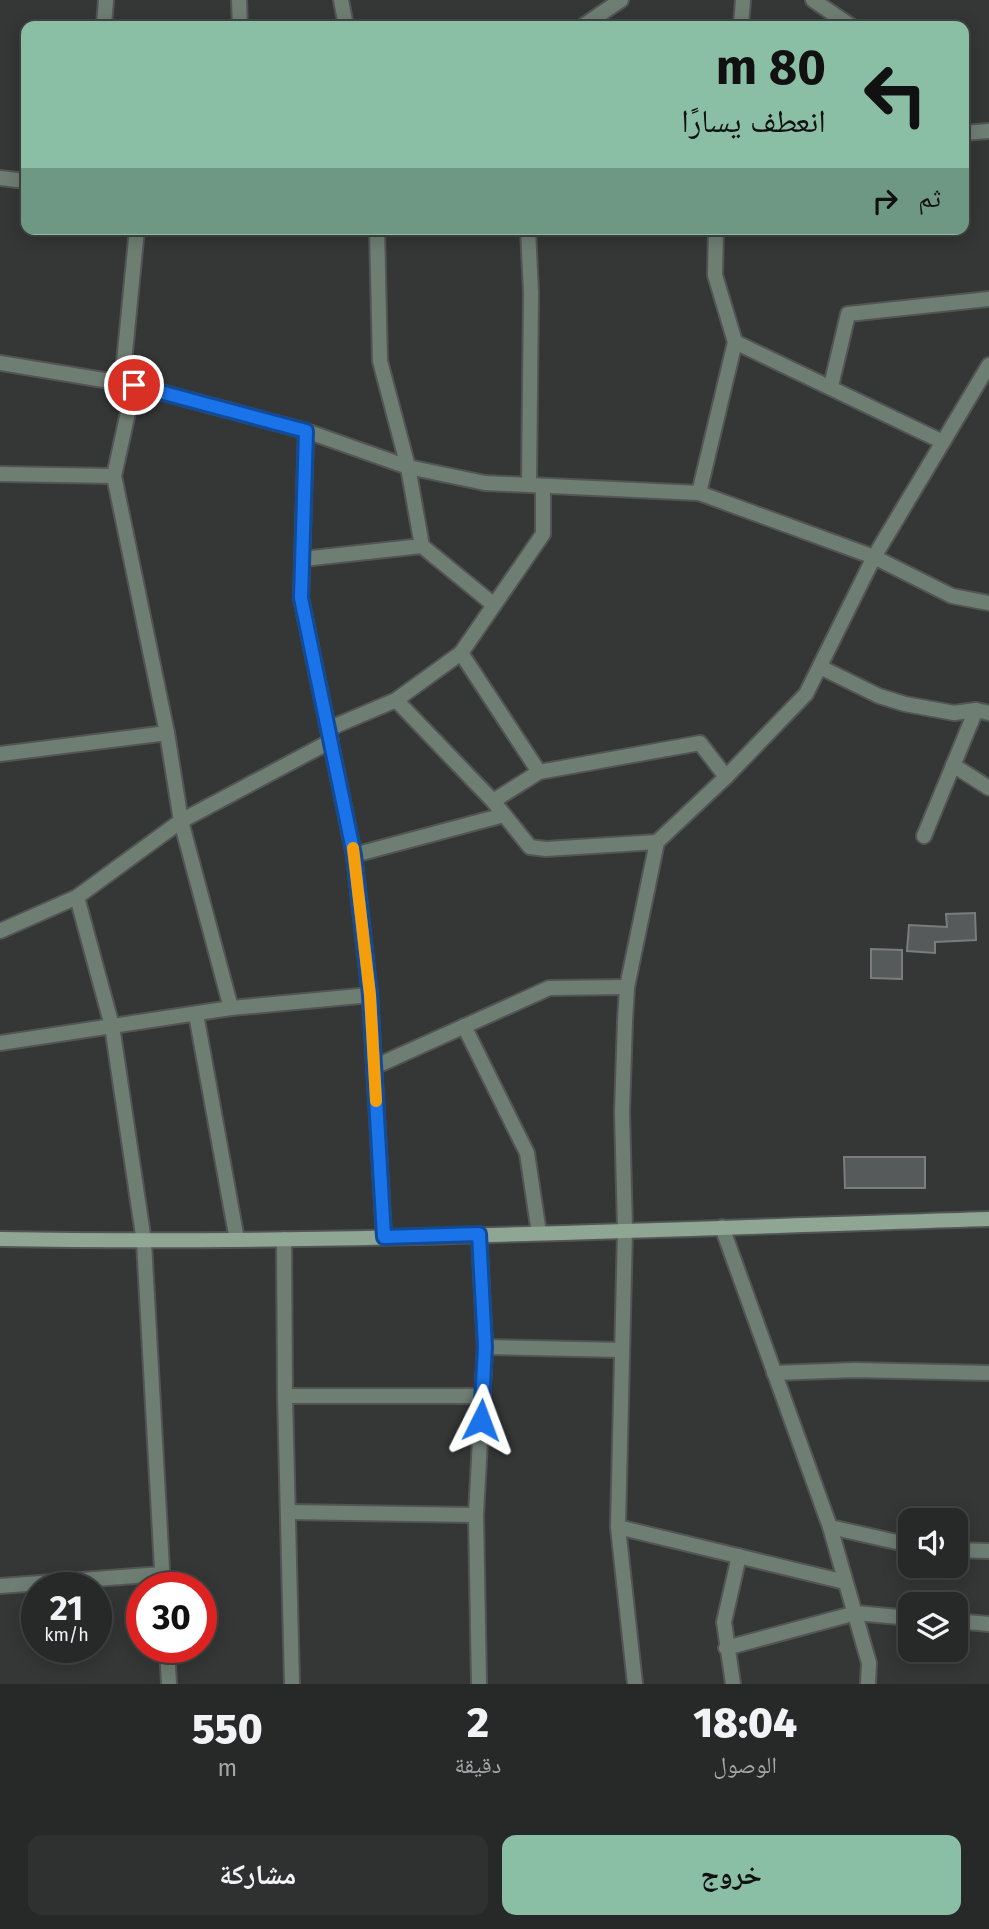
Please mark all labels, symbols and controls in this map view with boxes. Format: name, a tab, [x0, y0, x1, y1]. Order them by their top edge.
text: 80 m	[716, 38, 826, 97]
icon: left	[850, 49, 941, 140]
text: انعطف يسارًا	[681, 102, 826, 140]
icon: right	[866, 182, 904, 220]
text: ثم	[918, 183, 941, 214]
pin	[104, 355, 164, 415]
icon: arrive	[115, 366, 153, 404]
position arrow	[444, 1383, 518, 1457]
map controls	[898, 1508, 968, 1662]
button: sound	[898, 1508, 968, 1578]
speed limit sign: 30	[126, 1572, 217, 1663]
text: 21	[50, 1587, 83, 1629]
button: layers	[898, 1592, 968, 1662]
text: km/h	[44, 1624, 89, 1646]
text: 2	[467, 1698, 489, 1748]
text: 18:04	[693, 1698, 797, 1748]
text: 550	[192, 1704, 263, 1754]
text: دقيقة	[455, 1751, 501, 1779]
text: الوصول	[713, 1751, 777, 1779]
text: m	[217, 1754, 237, 1782]
button: مشاركة	[28, 1835, 488, 1915]
button: خروج	[502, 1835, 961, 1915]

